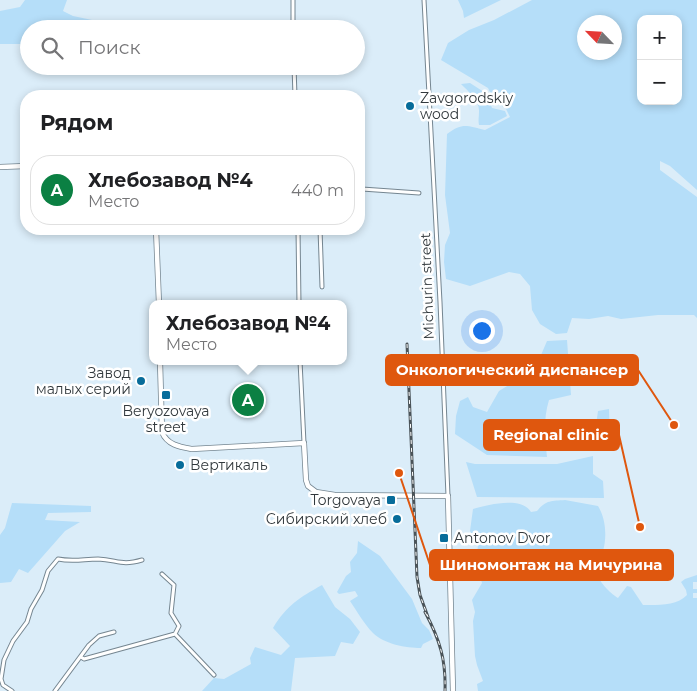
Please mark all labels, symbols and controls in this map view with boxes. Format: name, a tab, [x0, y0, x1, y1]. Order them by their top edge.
north arrow	[577, 15, 622, 60]
map controls	[637, 15, 682, 105]
button: +	[637, 15, 682, 60]
search box	[20, 20, 365, 75]
icon: search	[38, 34, 66, 62]
text: Поиск	[78, 36, 141, 59]
button: −	[637, 60, 682, 105]
place label: Zavgorodskiy wood	[420, 89, 514, 123]
marker: Zavgorodskiy wood	[404, 100, 416, 112]
text: Рядом	[40, 110, 113, 135]
text: Хлебозавод №4	[88, 169, 253, 192]
text: A	[51, 181, 63, 200]
text: 440 m	[291, 181, 344, 200]
text: Место	[88, 192, 140, 211]
street label: Michurin street	[416, 232, 438, 340]
popup	[149, 300, 347, 365]
text: Хлебозавод №4	[166, 312, 330, 335]
your location	[469, 318, 495, 344]
text: Место	[166, 335, 217, 354]
callout: Онкологический диспансер	[386, 355, 638, 385]
text: Онкологический диспансер	[396, 360, 628, 379]
place label: Завод малых серий	[36, 364, 131, 398]
marker: Завод малых серий	[135, 375, 147, 387]
pin: A	[232, 381, 264, 419]
marker: Beryozovaya street	[160, 389, 172, 401]
place label: Beryozovaya street	[122, 402, 210, 436]
callout: Regional clinic	[484, 420, 619, 450]
text: Regional clinic	[493, 425, 609, 444]
place label: Вертикаль	[190, 456, 268, 474]
marker: Вертикаль	[174, 459, 186, 471]
place label: Torgovaya	[310, 491, 381, 509]
marker: Torgovaya	[385, 494, 397, 506]
place label: Сибирский хлеб	[266, 510, 387, 528]
marker: Сибирский хлеб	[391, 513, 403, 525]
place label: Antonov Dvor	[454, 529, 551, 547]
marker: Antonov Dvor	[438, 532, 450, 544]
callout: Шиномонтаж на Мичурина	[430, 550, 673, 580]
text: Шиномонтаж на Мичурина	[440, 555, 662, 574]

